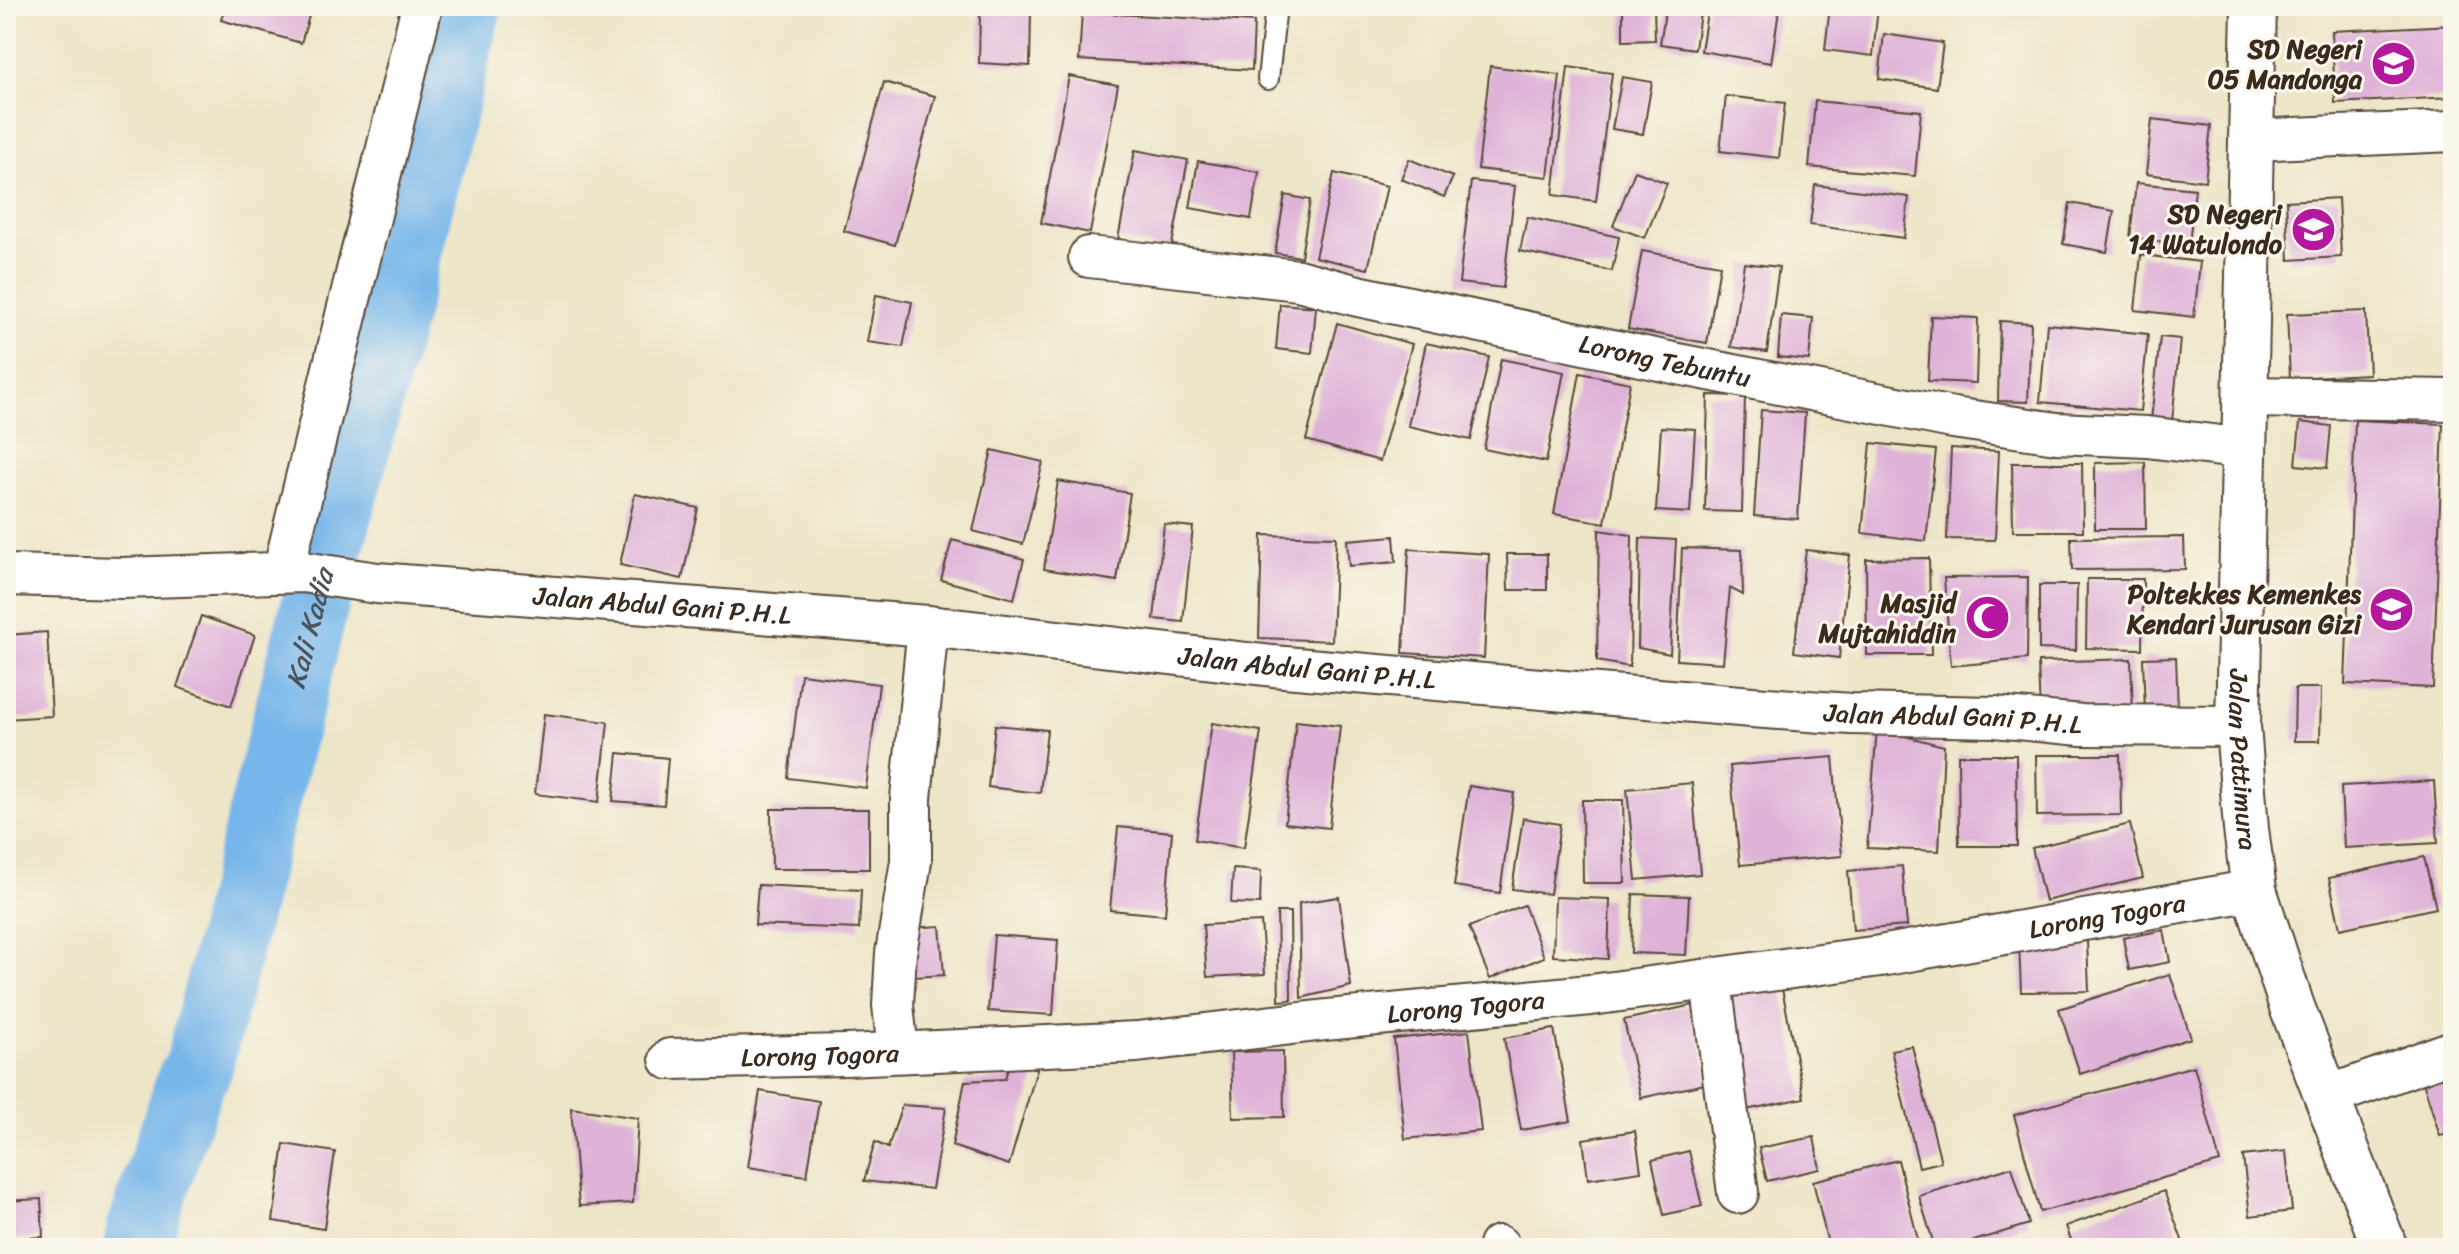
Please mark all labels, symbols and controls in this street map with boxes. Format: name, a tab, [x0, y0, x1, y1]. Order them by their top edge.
place label: SD Negeri 05 Mandonga	[2207, 26, 2364, 102]
school or university icon: SD Negeri 05 Mandonga	[2369, 40, 2417, 88]
place label: SD Negeri 14 Watulondo	[2128, 191, 2284, 267]
school or university icon: SD Negeri 14 Watulondo	[2289, 205, 2337, 253]
street label: Lorong Tebuntu	[1575, 321, 1755, 401]
water label: Kali Kadia	[270, 560, 349, 693]
place label: Poltekkes Kemenkes Kendari Jurusan Gizi	[2126, 571, 2363, 647]
street label: Jalan Abdul Gani P.H.L	[531, 572, 793, 638]
place label: Masjid Mujtahiddin	[1817, 580, 1958, 656]
school or university icon: Poltekkes Kemenkes Kendari Jurusan Gizi	[2368, 585, 2416, 633]
mosque icon: Masjid Mujtahiddin	[1963, 594, 2011, 642]
street label: Jalan Abdul Gani P.H.L	[1175, 632, 1437, 703]
street label: Jalan Pattimura	[2215, 668, 2272, 853]
street label: Jalan Abdul Gani P.H.L	[1821, 689, 2084, 748]
street label: Lorong Togora	[2025, 879, 2190, 952]
street label: Lorong Togora	[1385, 976, 1548, 1037]
street label: Lorong Togora	[740, 1030, 901, 1080]

